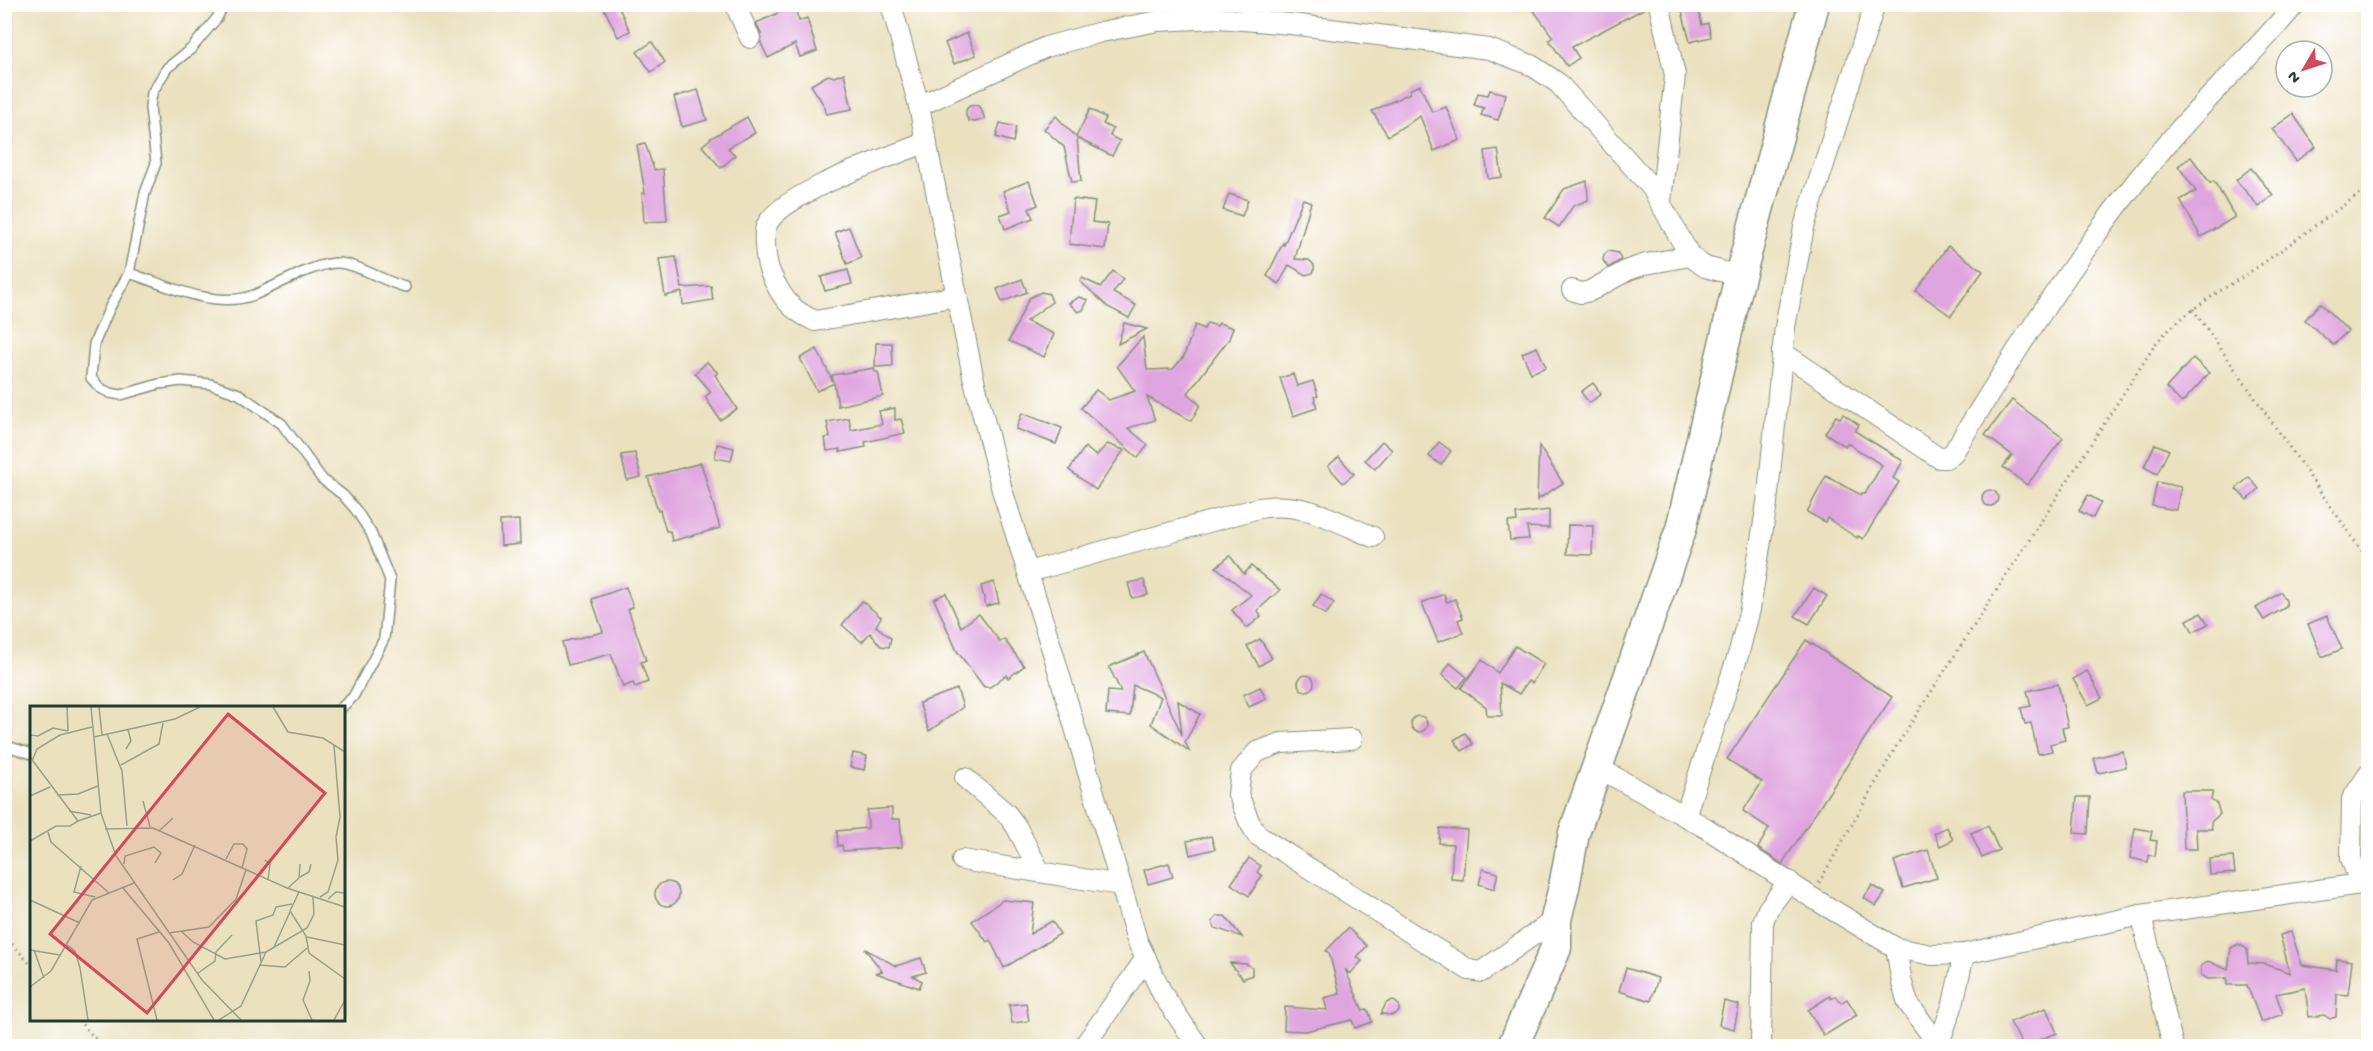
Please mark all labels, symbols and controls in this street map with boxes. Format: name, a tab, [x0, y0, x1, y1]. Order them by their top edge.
north arrow	[2274, 39, 2334, 99]
text: N	[2284, 66, 2306, 86]
inset map	[30, 706, 345, 1021]

